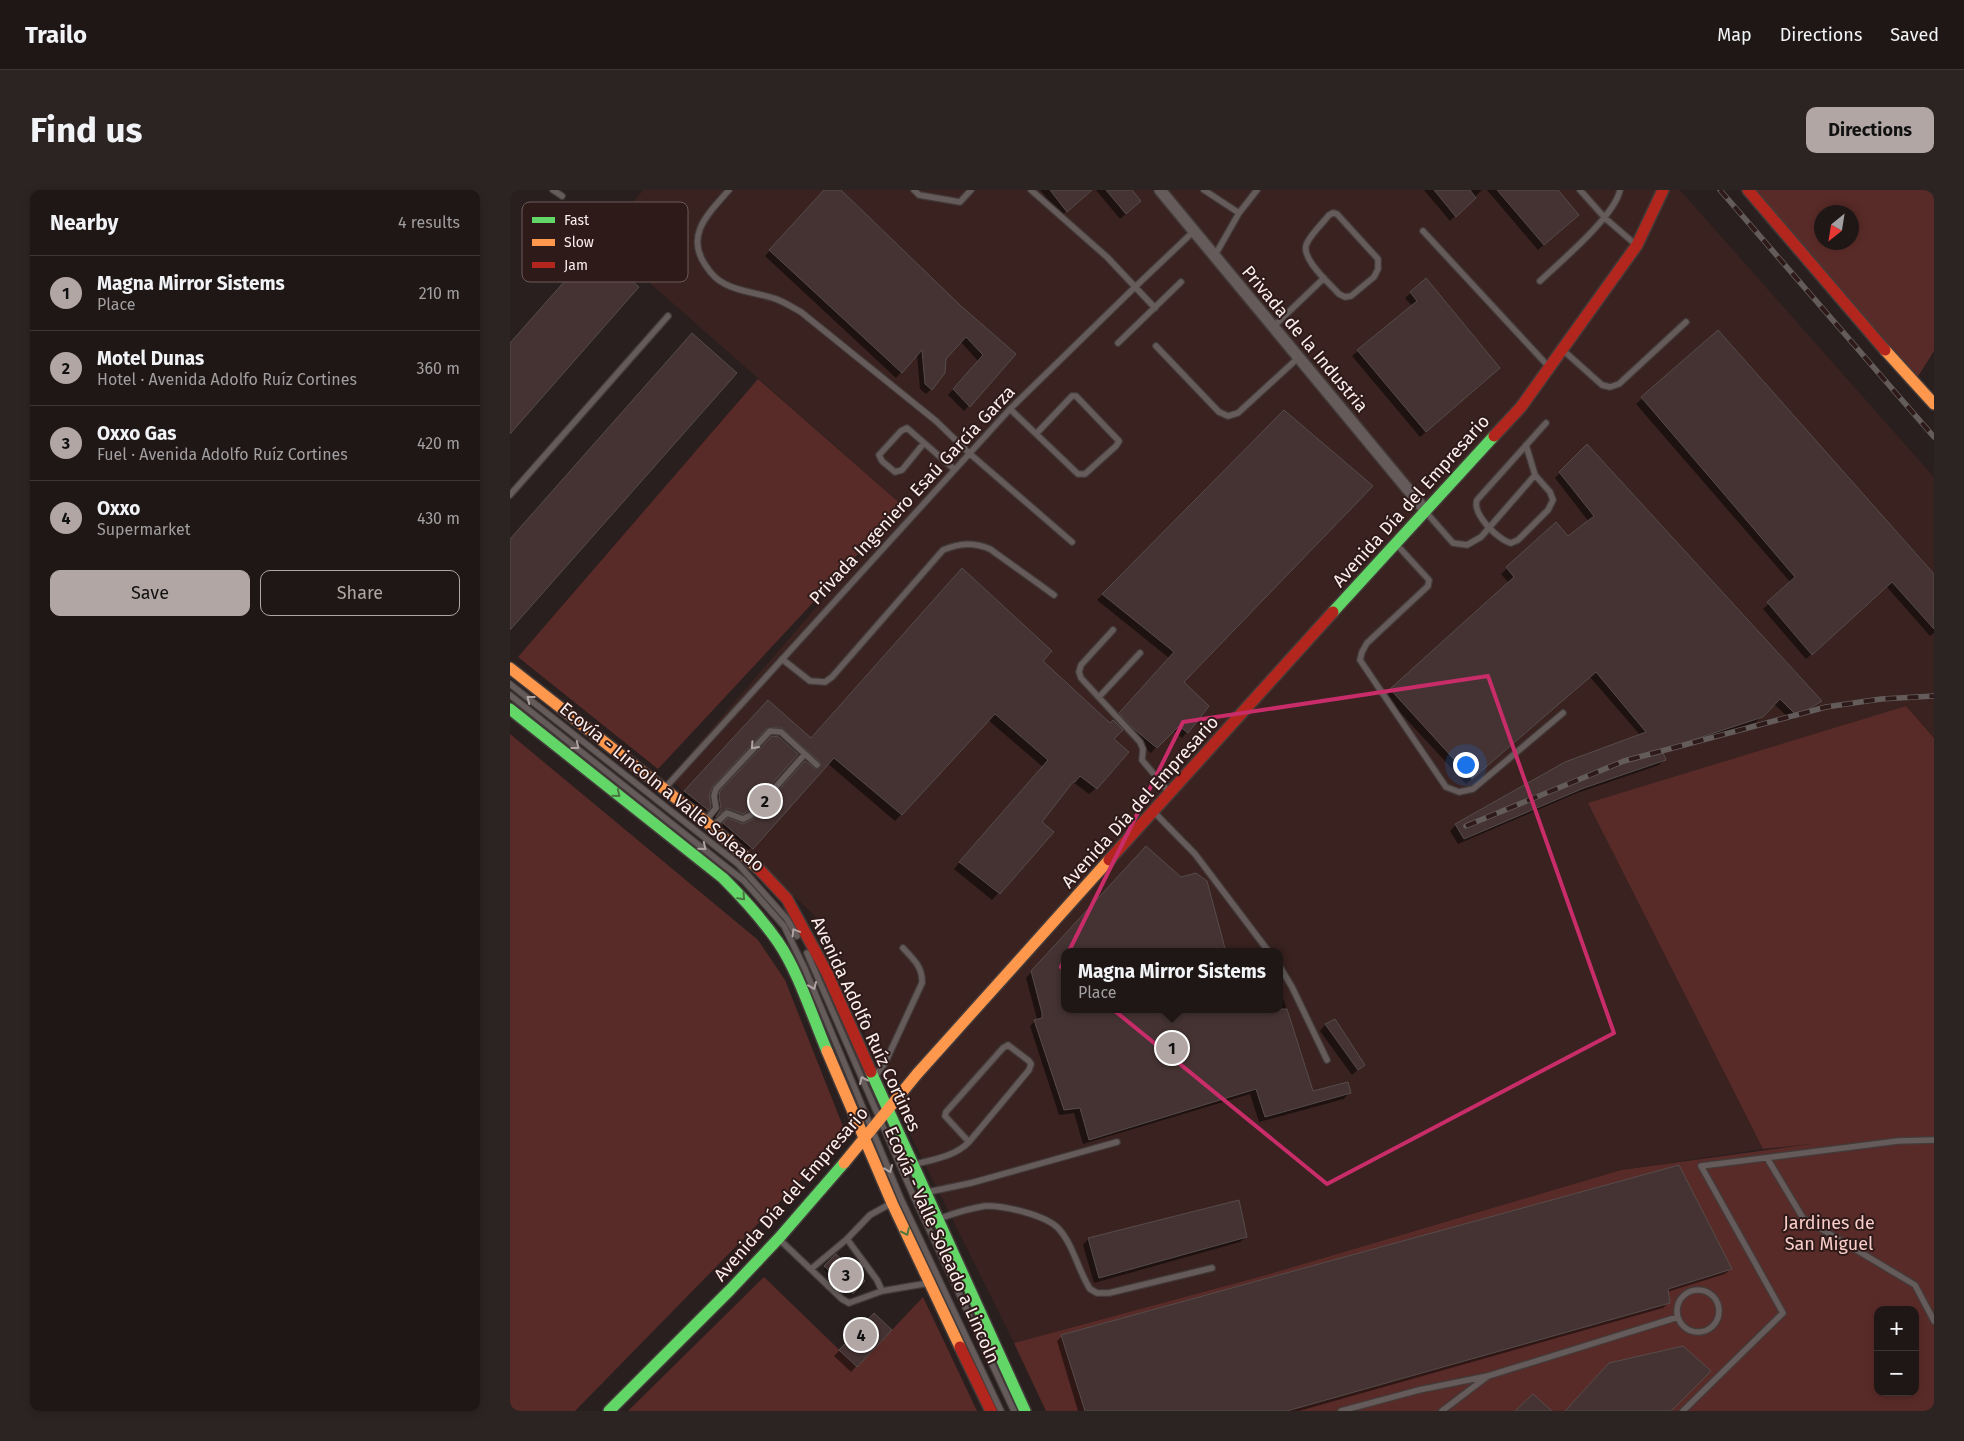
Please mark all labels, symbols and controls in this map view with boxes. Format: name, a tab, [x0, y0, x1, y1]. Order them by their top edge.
text: Trailo	[25, 21, 87, 49]
text: Map	[1717, 24, 1752, 46]
text: Directions	[1780, 24, 1862, 46]
text: Saved	[1890, 24, 1939, 46]
button: Directions	[1806, 107, 1934, 153]
text: Find us	[30, 109, 142, 151]
legend	[522, 202, 688, 282]
north arrow	[1814, 205, 1859, 250]
text: Nearby	[50, 210, 118, 236]
text: Fast	[564, 212, 590, 229]
text: 4 results	[398, 213, 460, 232]
text: Slow	[564, 234, 594, 251]
text: Jam	[564, 257, 588, 274]
street label: Privada de la Industria	[1237, 261, 1373, 417]
text: Magna Mirror Sistems	[97, 272, 285, 295]
text: 1	[62, 284, 70, 303]
text: 210 m	[419, 284, 460, 303]
text: Place	[97, 295, 136, 314]
text: Motel Dunas	[97, 347, 204, 370]
text: 2	[62, 359, 70, 378]
text: 360 m	[417, 359, 460, 378]
text: Hotel · Avenida Adolfo Ruíz Cortines	[97, 370, 357, 389]
street label: Privada Ingeniero Esaú García Garza	[805, 381, 1019, 609]
street label: Avenida Día del Empresario	[1328, 410, 1494, 592]
text: Oxxo Gas	[97, 422, 176, 445]
text: 3	[62, 434, 70, 453]
text: 420 m	[417, 434, 460, 453]
text: Fuel · Avenida Adolfo Ruíz Cortines	[97, 445, 348, 464]
text: Oxxo	[97, 497, 140, 520]
text: 4	[61, 509, 71, 528]
text: 430 m	[417, 509, 460, 528]
text: Supermarket	[97, 520, 191, 539]
button: Save	[50, 570, 250, 616]
button: Share	[260, 570, 460, 616]
one-way arrow	[526, 696, 535, 705]
street label: Ecovía - Lincoln a Valle Soleado	[555, 698, 769, 876]
street label: Avenida Día del Empresario	[1057, 711, 1223, 893]
one-way arrow	[570, 741, 579, 749]
one-way arrow	[751, 741, 760, 750]
your location	[1453, 752, 1479, 778]
pin: 2	[749, 782, 781, 820]
one-way arrow	[611, 788, 620, 797]
one-way arrow	[697, 842, 706, 850]
one-way arrow	[736, 892, 745, 901]
street label: Avenida Adolfo Ruíz Cortines	[806, 913, 926, 1135]
one-way arrow	[792, 929, 802, 938]
popup	[1061, 948, 1283, 1013]
text: Magna Mirror Sistems	[1078, 960, 1266, 983]
one-way arrow	[806, 981, 817, 990]
text: Place	[1078, 983, 1117, 1002]
pin: 1	[1156, 1029, 1188, 1067]
one-way arrow	[859, 1076, 870, 1085]
street label: Avenida Día del Empresario	[709, 1102, 873, 1286]
street label: Ecovía - Valle Soleado a Lincoln	[880, 1123, 1004, 1367]
one-way arrow	[883, 1164, 893, 1172]
park label: Jardines de San Miguel	[1783, 1212, 1875, 1255]
one-way arrow	[900, 1226, 910, 1235]
pin: 3	[830, 1256, 862, 1294]
map controls	[1874, 1306, 1919, 1396]
button: +	[1874, 1306, 1919, 1351]
pin: 4	[845, 1316, 877, 1354]
button: −	[1874, 1351, 1919, 1396]

